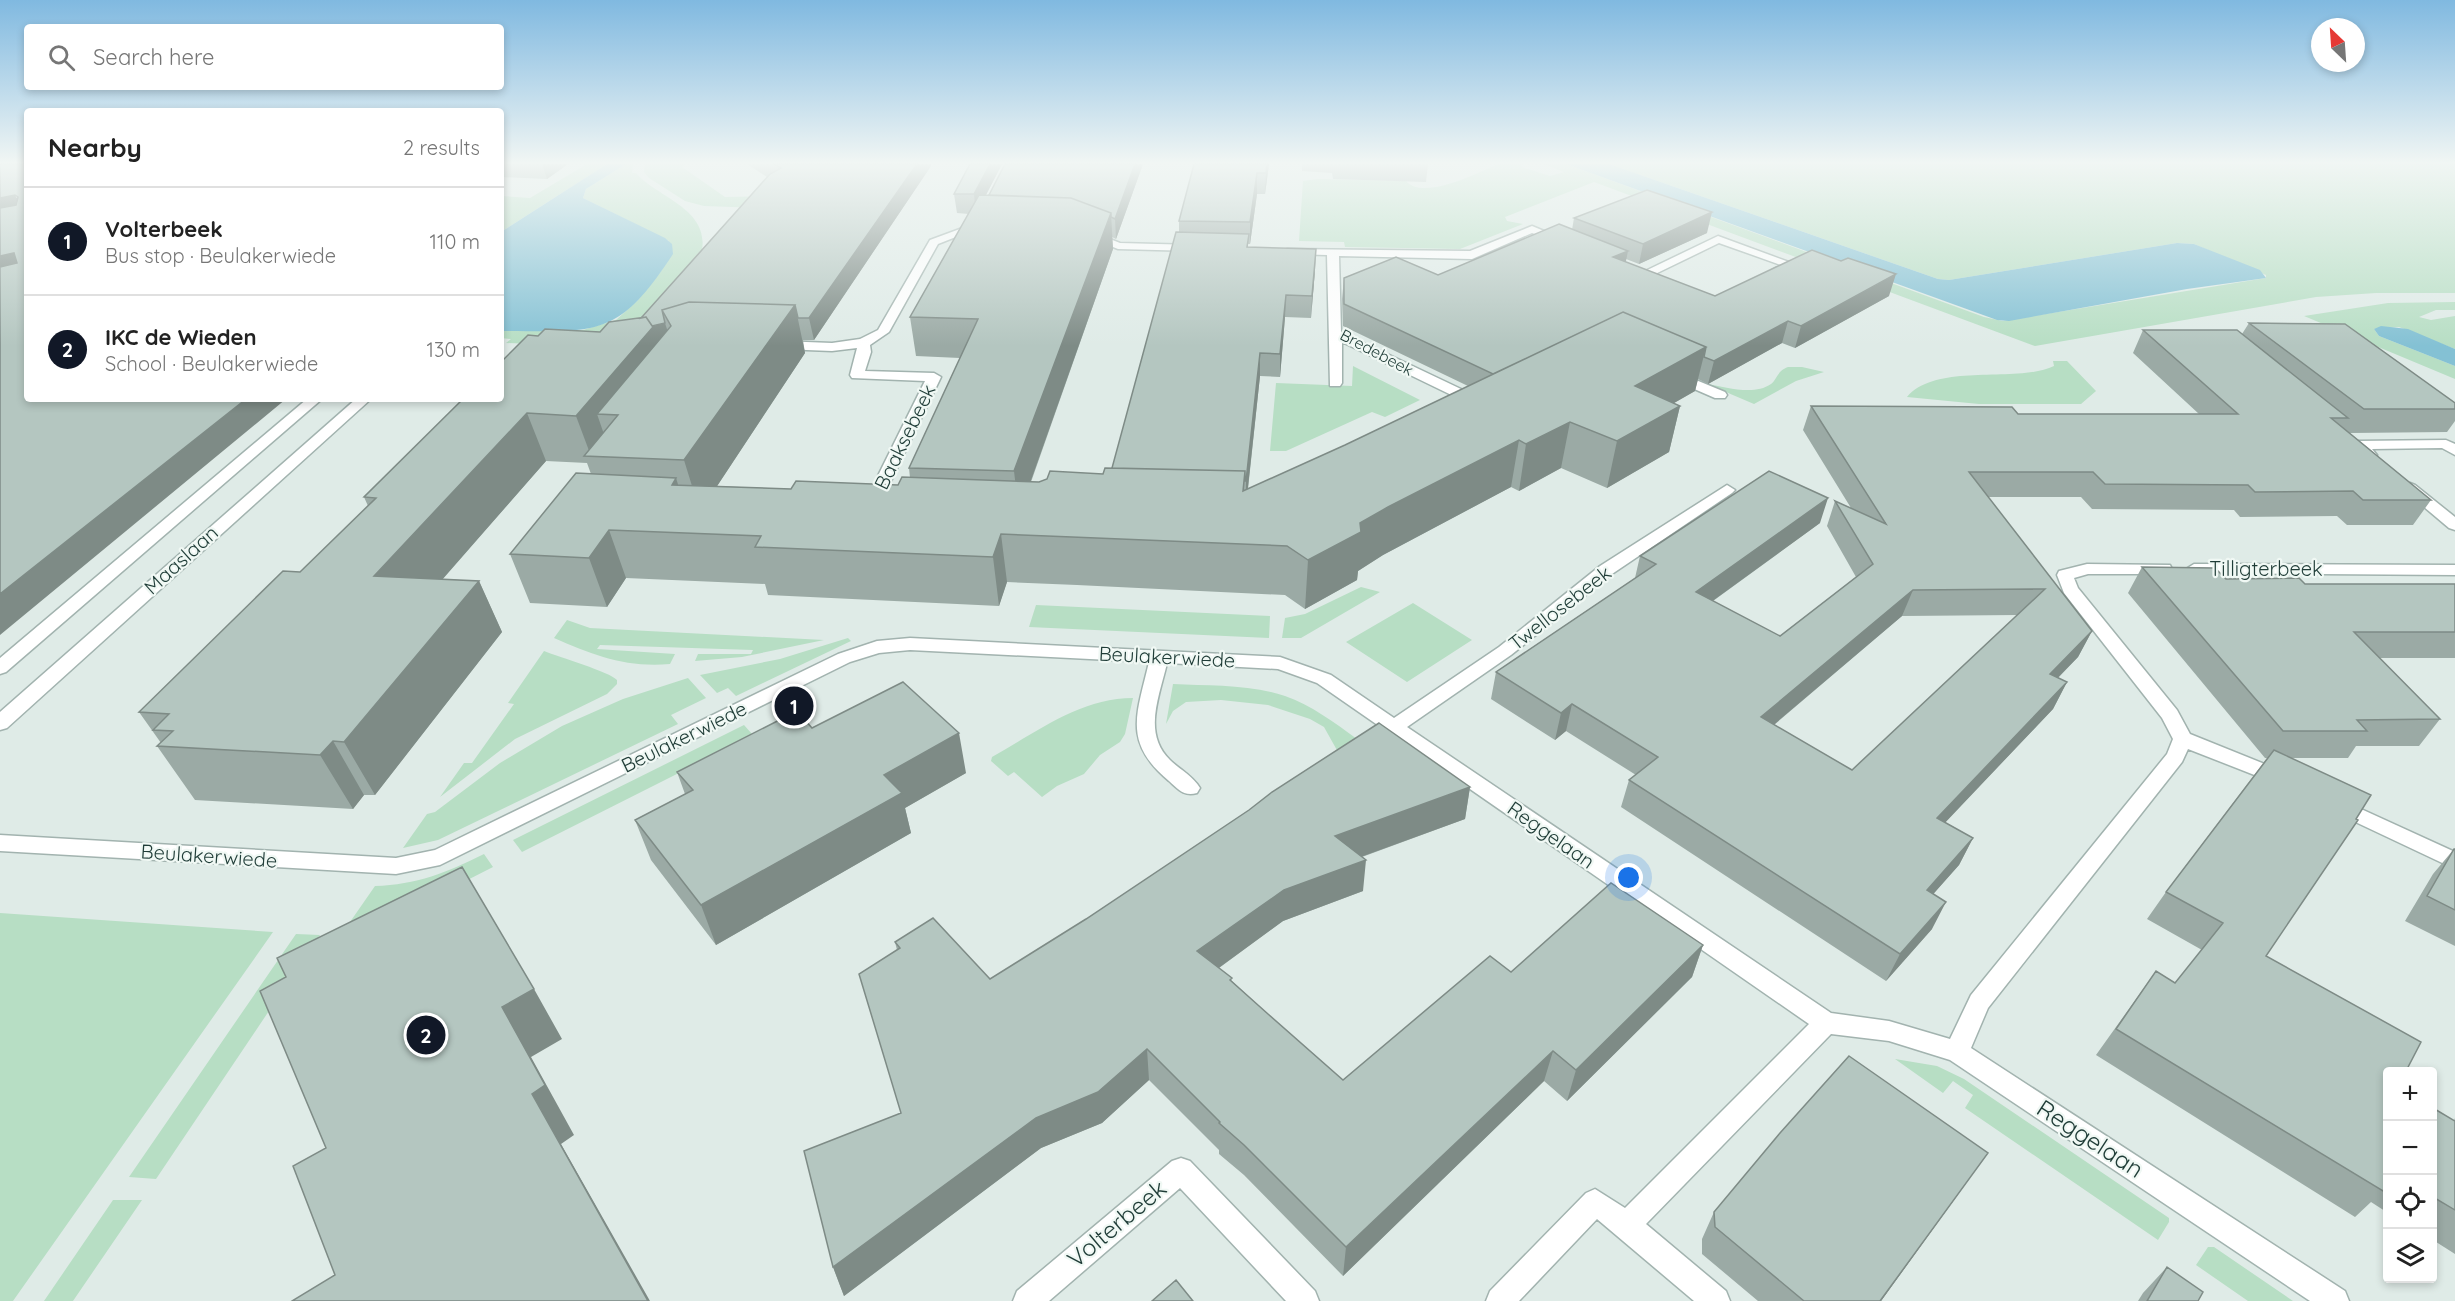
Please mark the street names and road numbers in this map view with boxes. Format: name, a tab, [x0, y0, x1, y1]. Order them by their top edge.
street label: Bredebeek	[1337, 324, 1417, 380]
street label: Baaksebeek	[868, 380, 941, 494]
street label: Maaslaan	[138, 520, 223, 599]
street label: Tilligterbeek	[2209, 556, 2323, 581]
street label: Twellosebeek	[1503, 560, 1616, 655]
street label: Beulakerwiede	[1098, 640, 1236, 673]
street label: Beulakerwiede	[617, 695, 751, 778]
street label: Reggelaan	[1503, 795, 1600, 874]
street label: Beulakerwiede	[140, 838, 278, 873]
street label: Reggelaan	[2032, 1093, 2150, 1184]
street label: Volterbeek	[1060, 1173, 1172, 1274]

